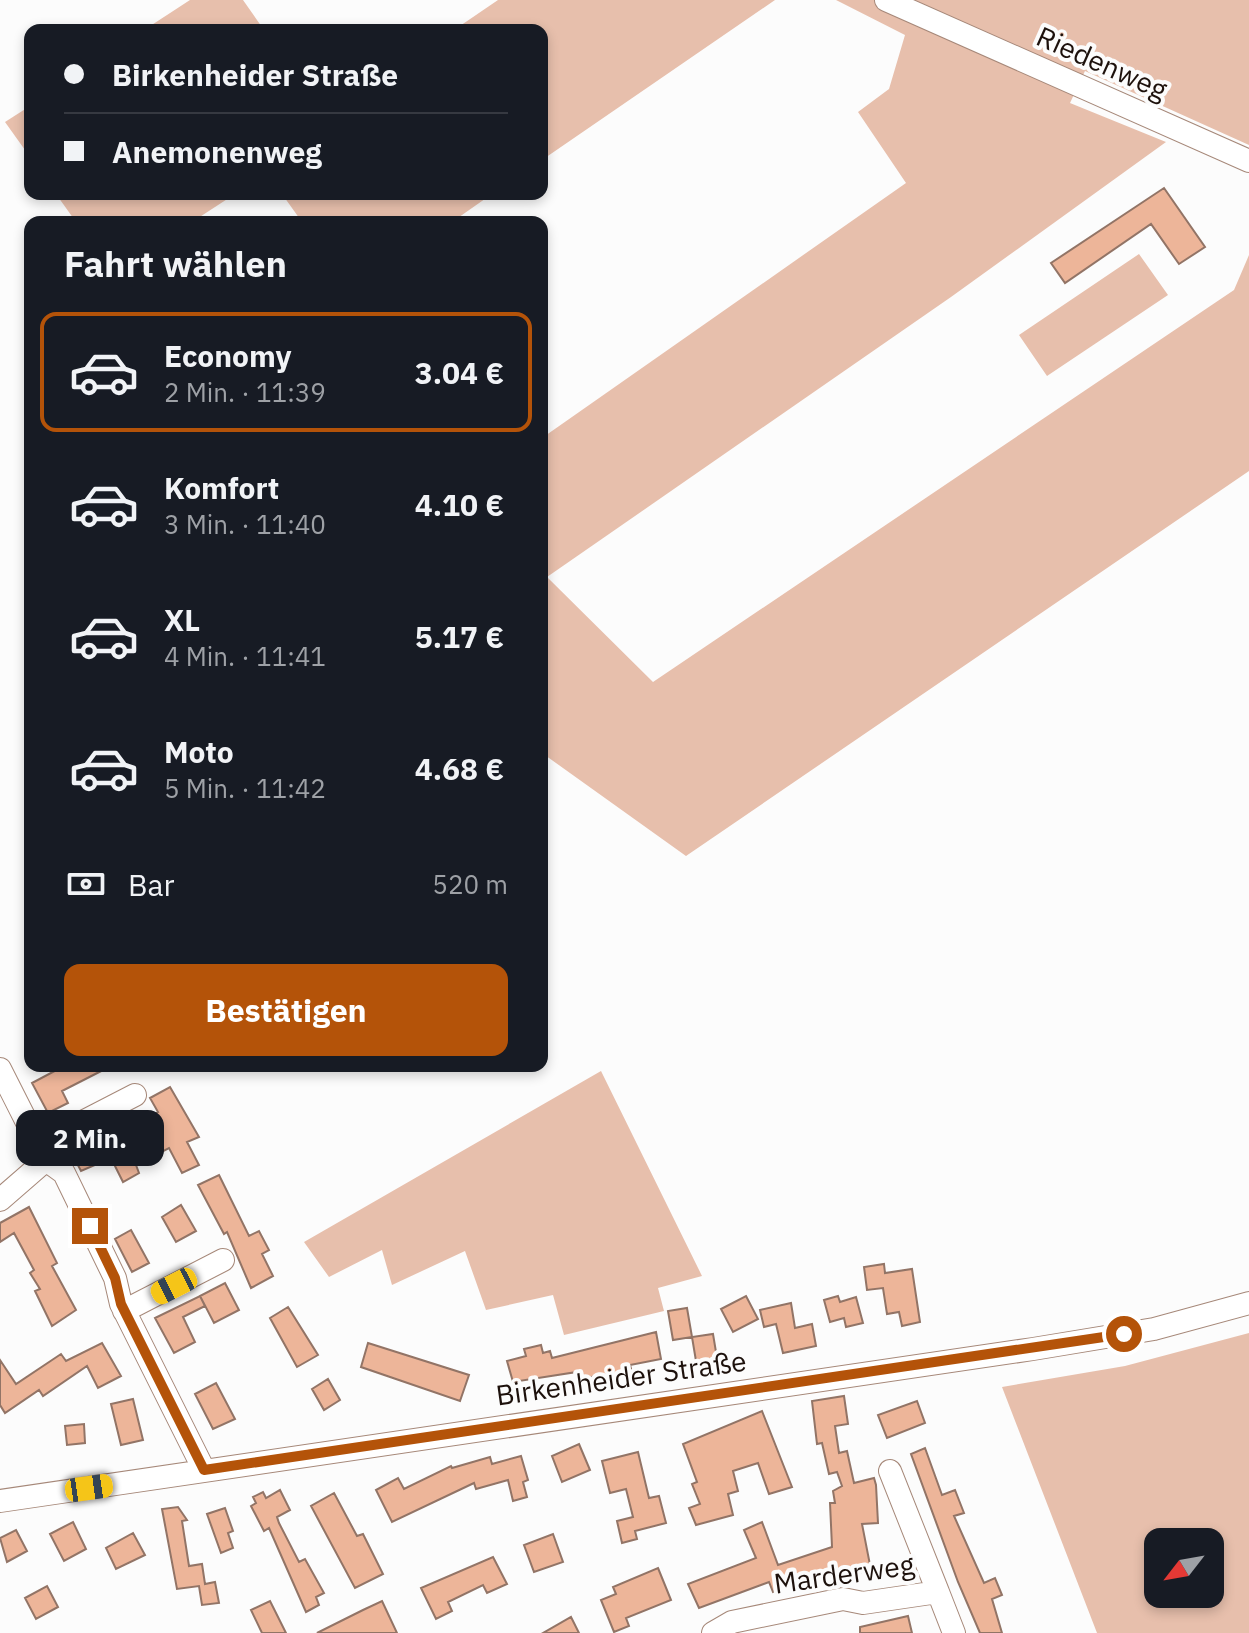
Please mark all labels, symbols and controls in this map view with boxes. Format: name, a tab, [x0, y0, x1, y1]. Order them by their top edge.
street label: Riedenweg	[1031, 17, 1173, 108]
text: Birkenheider Straße	[112, 55, 398, 94]
text: Anemonenweg	[112, 132, 322, 171]
text: Fahrt wählen	[64, 240, 287, 287]
icon: car	[68, 336, 140, 408]
text: Economy	[164, 336, 292, 375]
text: 3.04 €	[415, 353, 504, 392]
text: 2 Min. · 11:39	[164, 375, 326, 409]
icon: car	[68, 468, 140, 540]
text: Komfort	[164, 468, 279, 507]
text: 4.10 €	[415, 485, 504, 524]
text: 3 Min. · 11:40	[164, 507, 326, 541]
icon: car	[68, 600, 140, 672]
text: XL	[164, 600, 200, 639]
text: 5.17 €	[415, 617, 504, 656]
text: 4 Min. · 11:41	[164, 639, 326, 673]
icon: car	[68, 732, 140, 804]
text: Moto	[164, 732, 234, 771]
text: 4.68 €	[415, 749, 504, 788]
text: 5 Min. · 11:42	[164, 771, 326, 805]
icon: cash	[64, 862, 108, 906]
text: Bar	[128, 865, 175, 904]
text: 520 m	[432, 867, 508, 901]
button: Bestätigen	[64, 964, 508, 1056]
callout: 2 Min.	[16, 1110, 164, 1166]
text: 2 Min.	[53, 1121, 127, 1155]
route end	[72, 1208, 108, 1244]
car	[147, 1264, 201, 1308]
route start	[1106, 1316, 1142, 1352]
street label: Birkenheider Straße	[493, 1342, 748, 1413]
car	[64, 1473, 114, 1503]
north arrow	[1144, 1528, 1224, 1608]
map controls	[1144, 1528, 1224, 1608]
street label: Marderweg	[771, 1545, 917, 1602]

